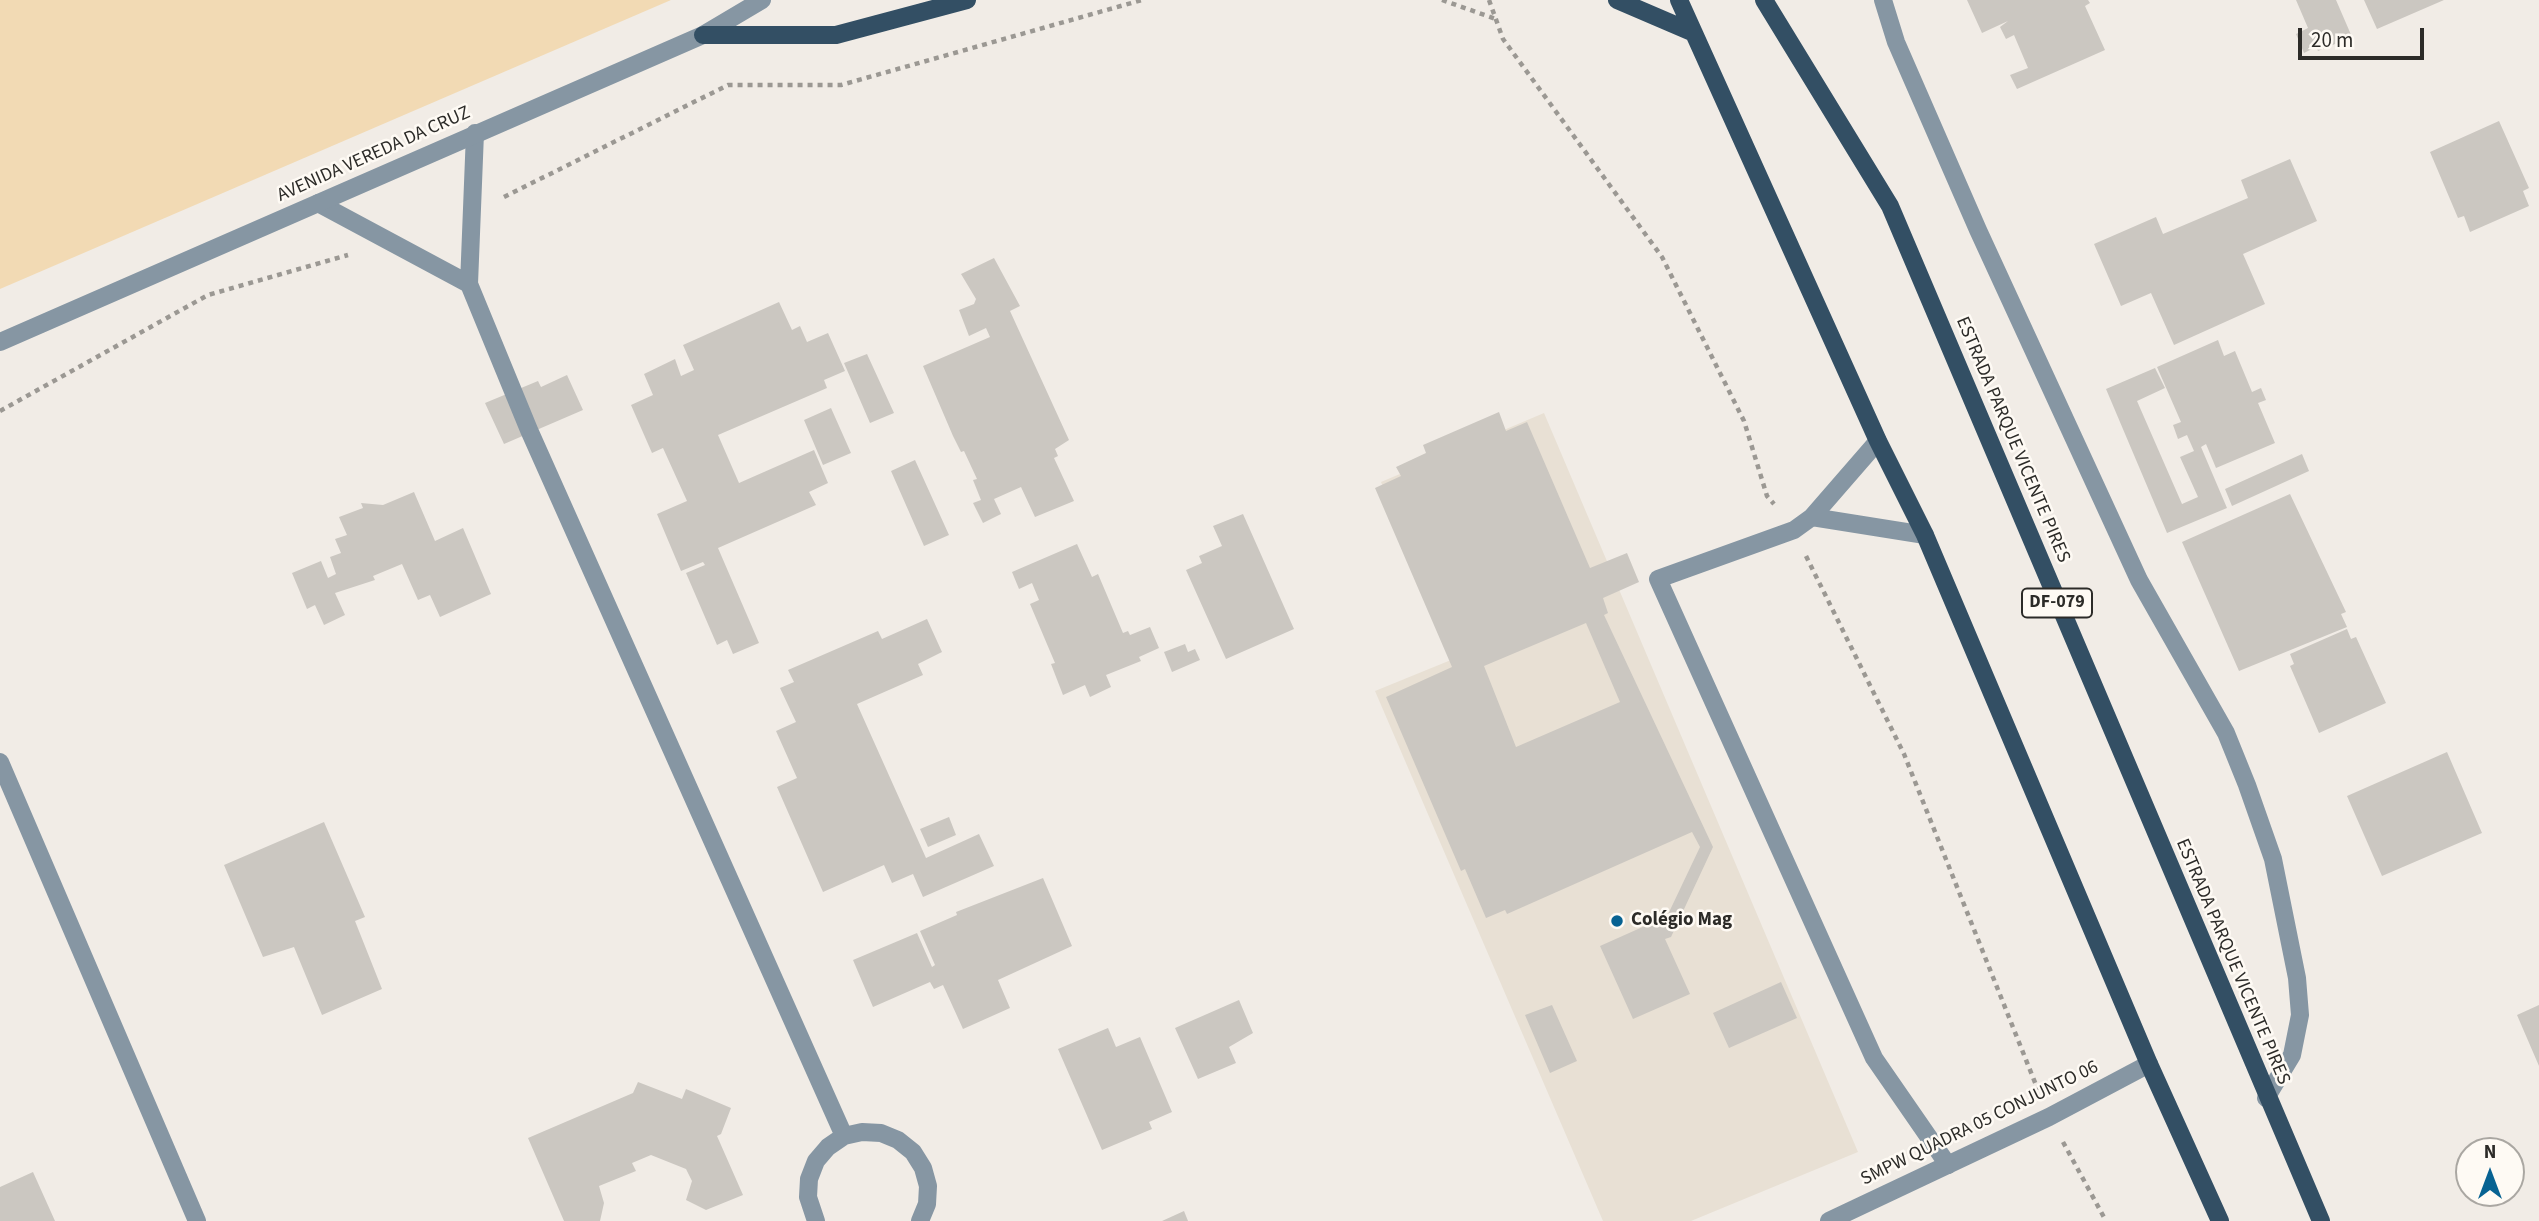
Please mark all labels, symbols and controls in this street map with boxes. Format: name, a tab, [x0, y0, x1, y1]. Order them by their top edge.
scale bar	[2301, 14, 2427, 58]
text: 20 m	[2311, 25, 2353, 55]
street label: AVENIDA VEREDA DA CRUZ	[274, 102, 474, 208]
street label: ESTRADA PARQUE VICENTE PIRES	[1950, 314, 2074, 566]
road number: DF-079	[2022, 588, 2092, 618]
street label: ESTRADA PARQUE VICENTE PIRES	[2170, 836, 2294, 1088]
place label: Colégio Mag	[1631, 910, 1732, 932]
marker: Colégio Mag	[1609, 913, 1625, 929]
street label: SMPW QUADRA 05 CONJUNTO 06	[1858, 1056, 2102, 1192]
north arrow	[2455, 1137, 2525, 1207]
text: N	[2484, 1139, 2496, 1166]

